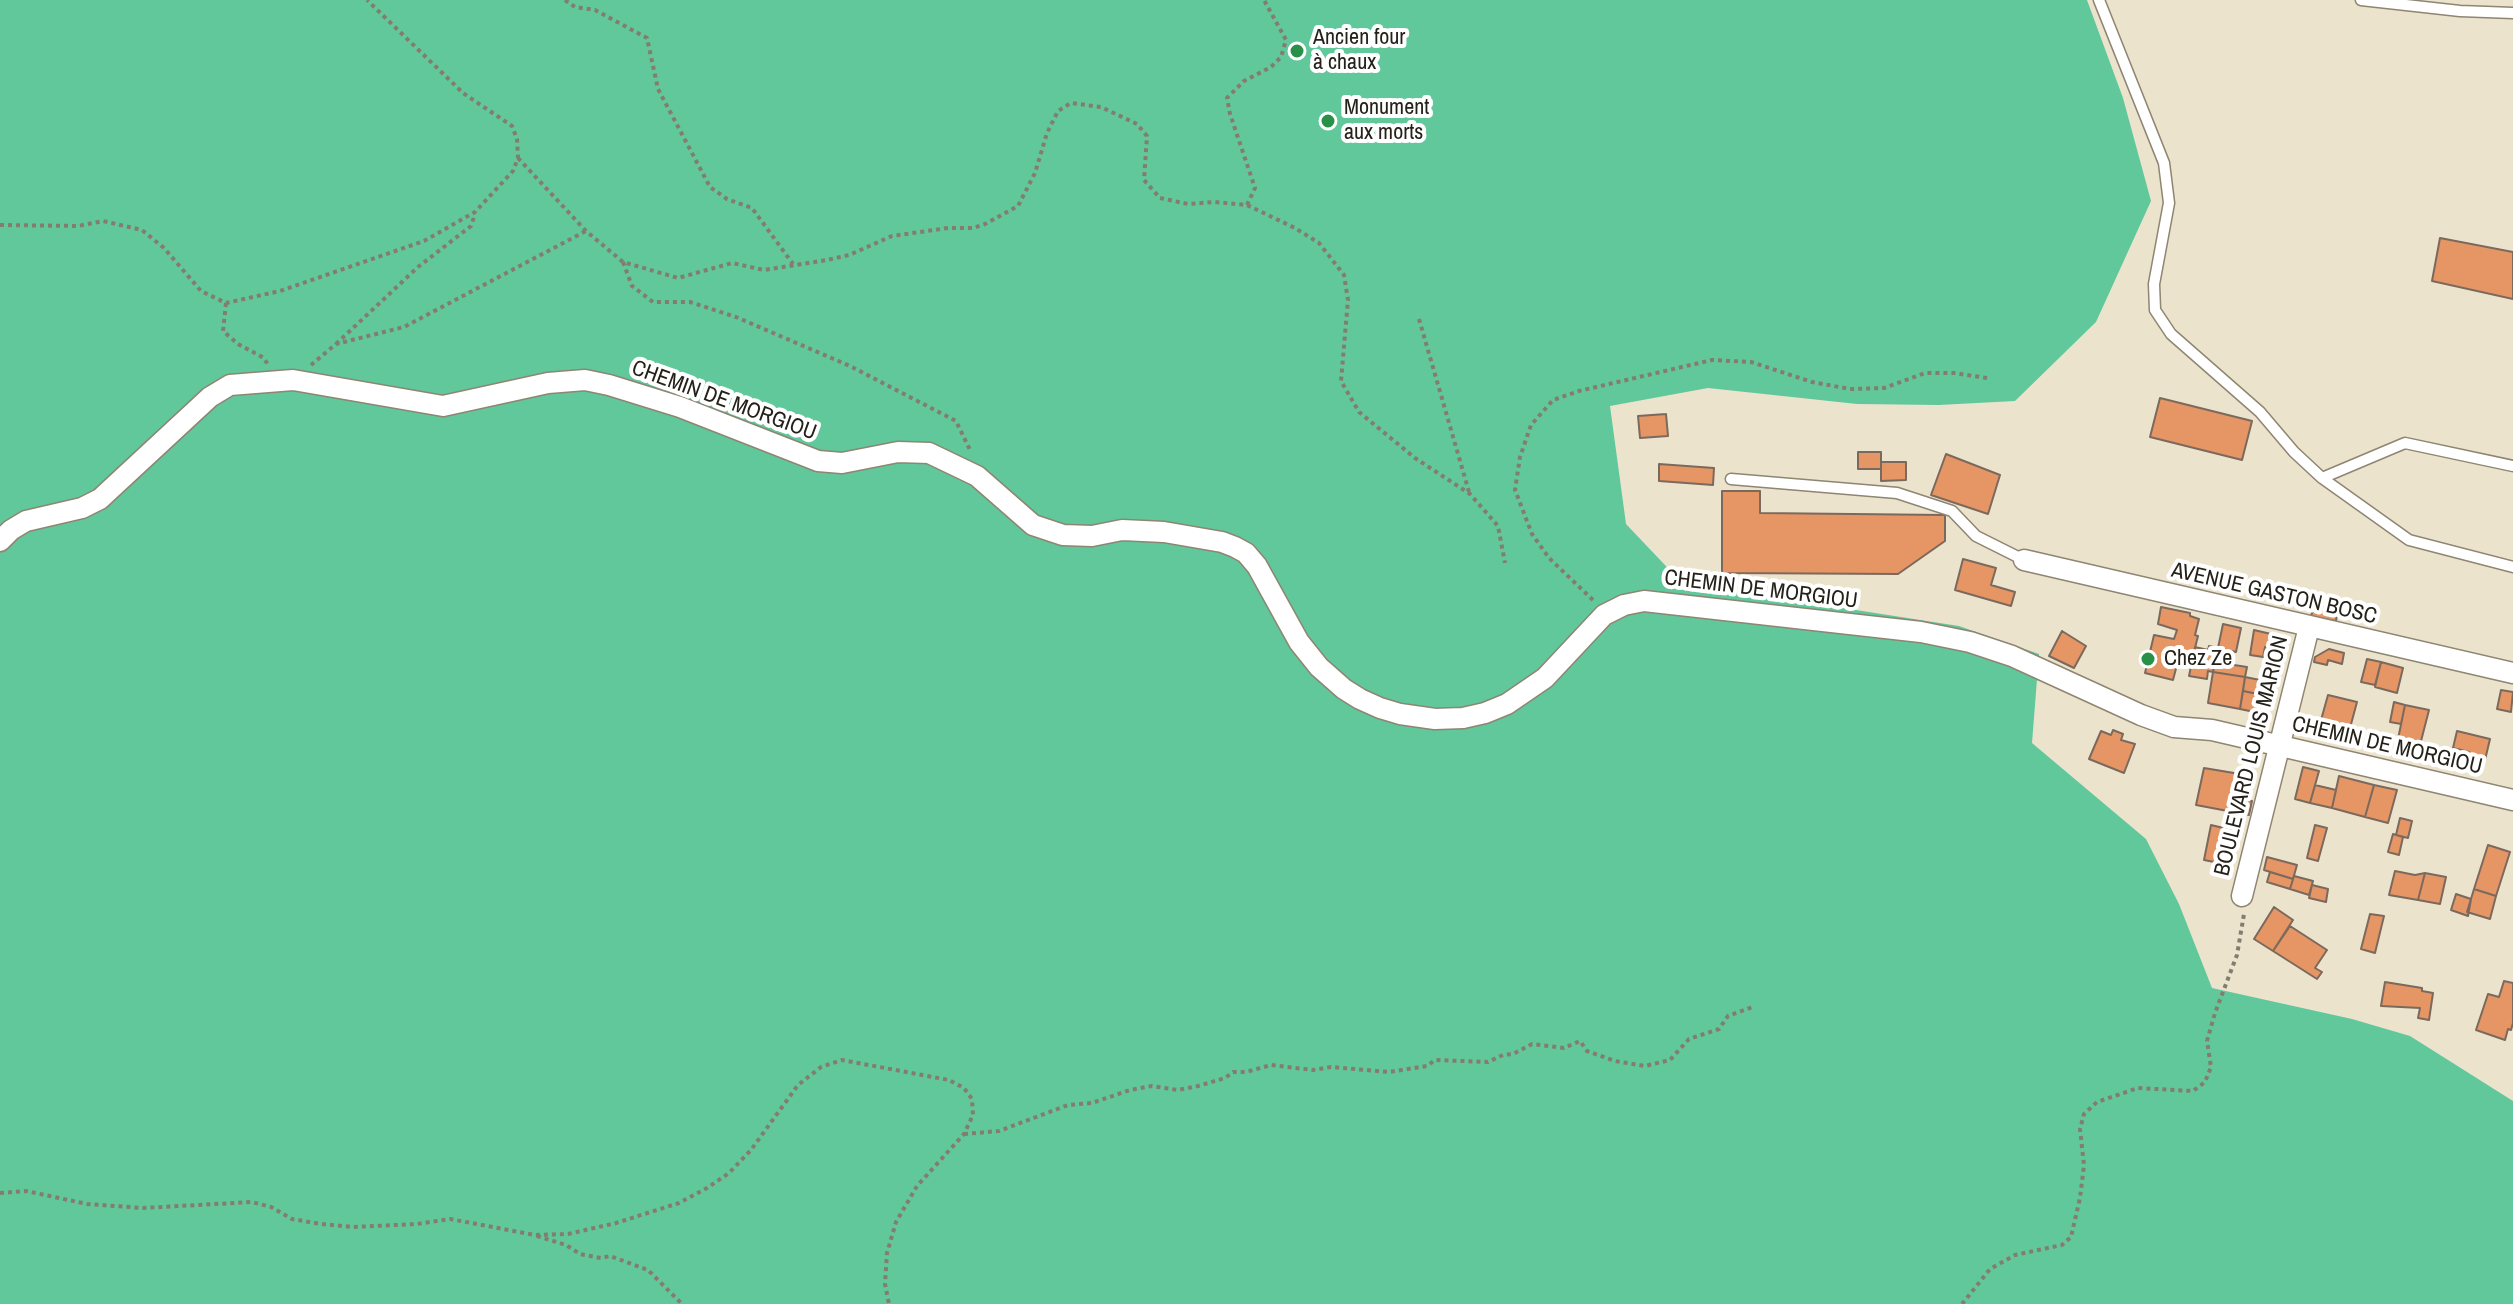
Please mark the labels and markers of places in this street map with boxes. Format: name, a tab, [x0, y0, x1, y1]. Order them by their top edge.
place label: Ancien four à chaux	[1313, 25, 1405, 76]
marker: Ancien four à chaux	[1288, 42, 1306, 60]
place label: Monument aux morts	[1344, 95, 1429, 146]
marker: Monument aux morts	[1319, 112, 1337, 130]
place label: Chez Ze	[2164, 646, 2232, 672]
marker: Chez Ze	[2139, 650, 2157, 668]

